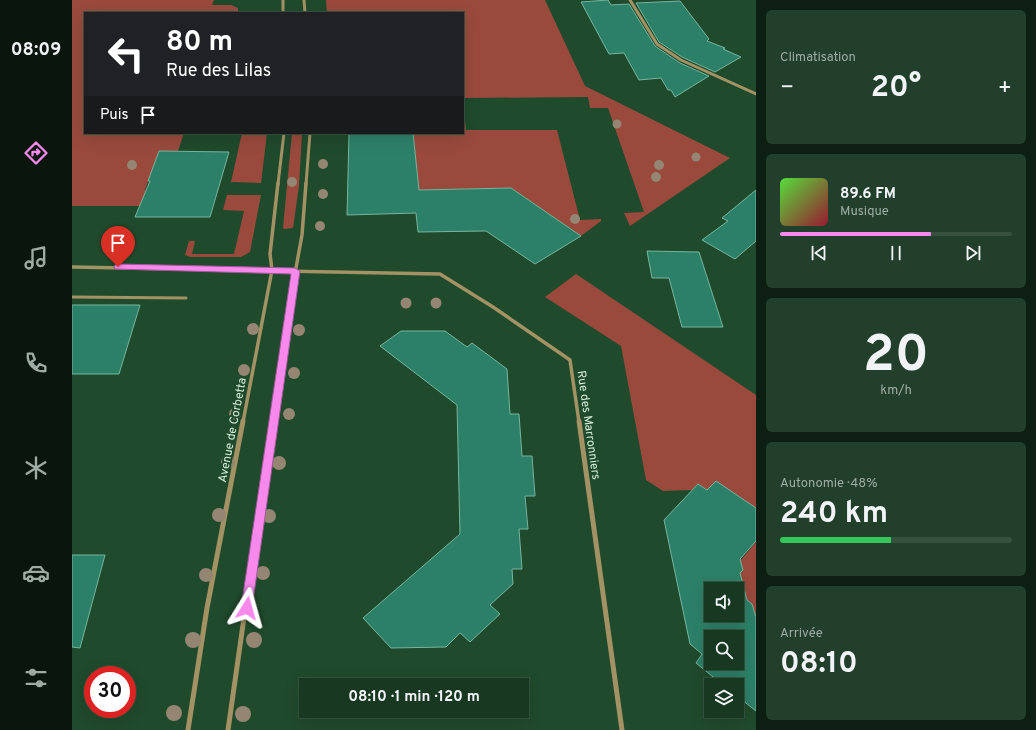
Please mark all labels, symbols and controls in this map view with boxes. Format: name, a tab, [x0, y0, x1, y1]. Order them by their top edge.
text: 80 m	[166, 25, 233, 61]
icon: left	[100, 28, 152, 80]
text: 08:09	[11, 39, 61, 62]
text: Climatisation	[780, 50, 856, 66]
text: Rue des Lilas	[166, 60, 271, 83]
text: 20°	[871, 70, 921, 107]
text: −	[780, 75, 794, 102]
text: +	[998, 75, 1012, 102]
icon: arrive	[137, 104, 159, 126]
text: Puis	[100, 106, 129, 125]
icon: directions	[22, 139, 50, 167]
text: 89.6 FM	[840, 185, 896, 204]
text: Musique	[840, 204, 889, 220]
pin	[101, 226, 135, 267]
icon: arrive	[107, 232, 129, 254]
icon: previous	[808, 242, 830, 264]
icon: pause	[885, 242, 907, 264]
icon: next	[962, 242, 984, 264]
icon: music	[22, 244, 50, 272]
text: 20	[863, 324, 929, 390]
icon: phone	[22, 349, 50, 377]
street label: Rue des Marronniers	[572, 369, 604, 481]
street label: Avenue de Corbetta	[215, 376, 251, 484]
text: km/h	[880, 383, 912, 399]
icon: climate	[22, 454, 50, 482]
text: Autonomie · 48%	[780, 476, 878, 492]
text: 240 km	[780, 496, 888, 533]
icon: car	[22, 559, 50, 587]
map controls	[704, 582, 744, 718]
button: sound	[704, 582, 744, 622]
position arrow	[226, 587, 268, 629]
text: Arrivée	[780, 626, 823, 642]
button: search	[704, 630, 744, 670]
text: 08:10	[780, 646, 858, 683]
icon: filters	[22, 664, 50, 692]
speed limit sign: 30	[84, 666, 136, 718]
button: layers	[704, 678, 744, 718]
text: 08:10 · 1 min · 120 m	[348, 688, 480, 707]

